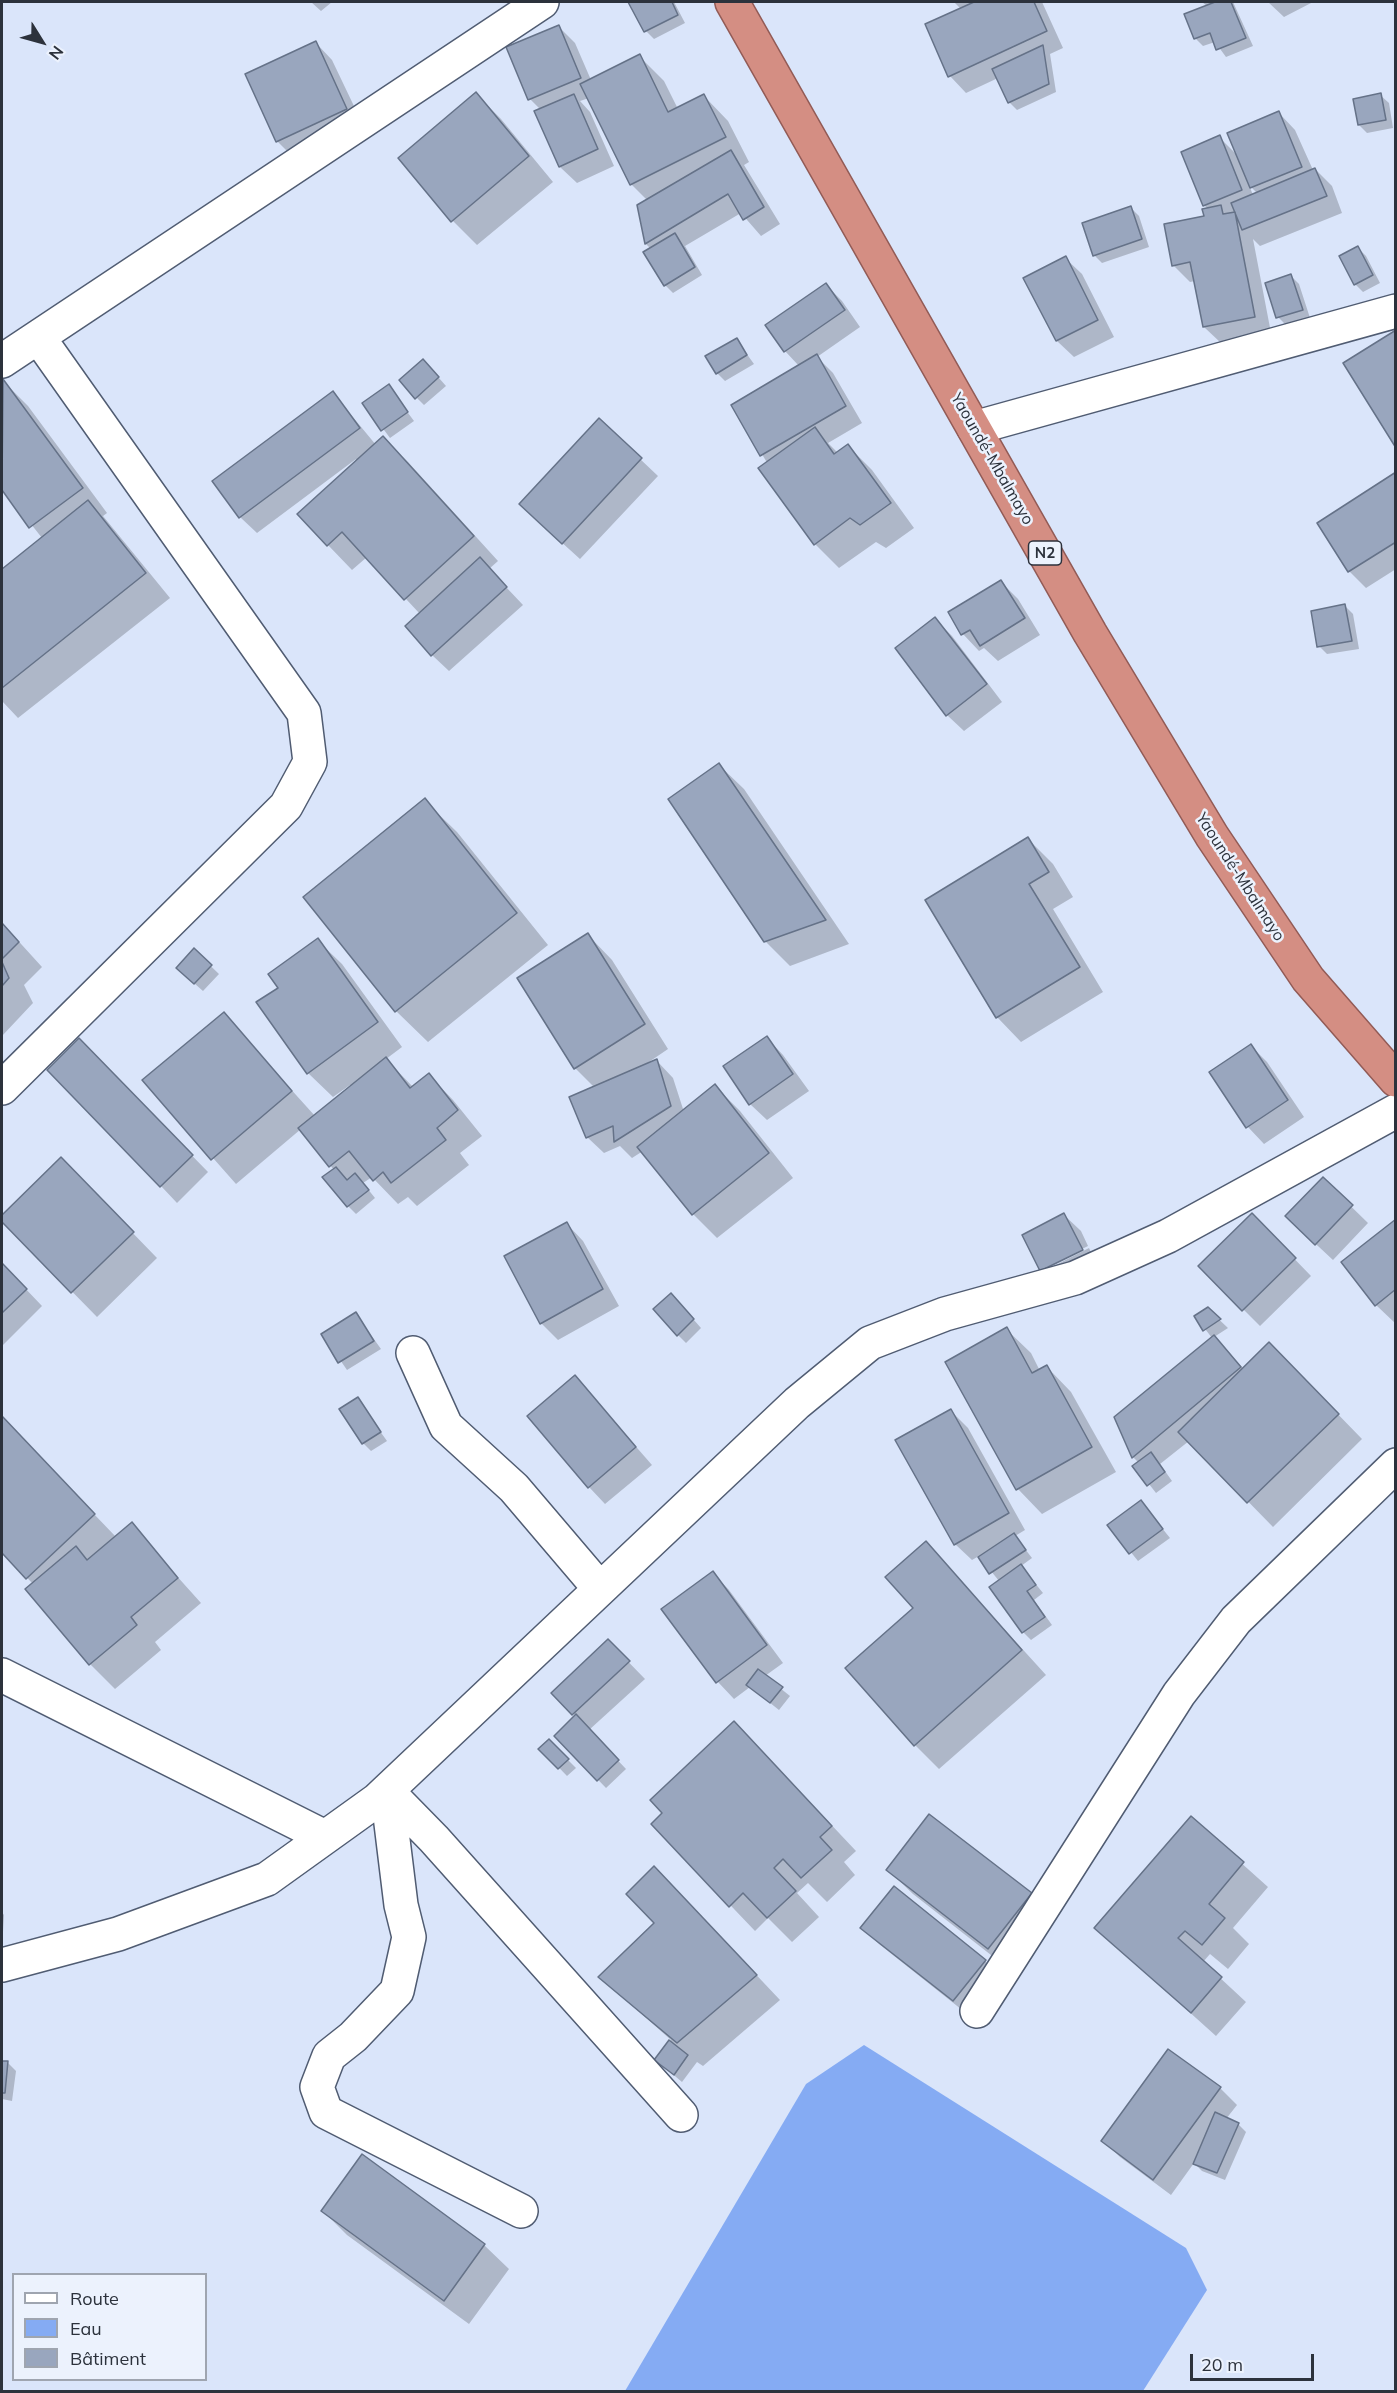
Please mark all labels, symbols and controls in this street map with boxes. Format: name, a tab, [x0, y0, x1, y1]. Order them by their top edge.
north arrow	[12, 12, 72, 72]
text: N	[45, 42, 68, 64]
street label: Yaoundé-Mbalmayo	[946, 390, 1038, 528]
road number: N2	[1028, 541, 1062, 565]
street label: Yaoundé-Mbalmayo	[1191, 809, 1289, 945]
legend	[12, 2273, 207, 2381]
text: Route	[70, 2287, 119, 2310]
text: Eau	[70, 2317, 102, 2340]
scale bar	[1193, 2342, 1318, 2380]
text: Bâtiment	[70, 2347, 146, 2370]
text: 20 m	[1201, 2353, 1243, 2376]

